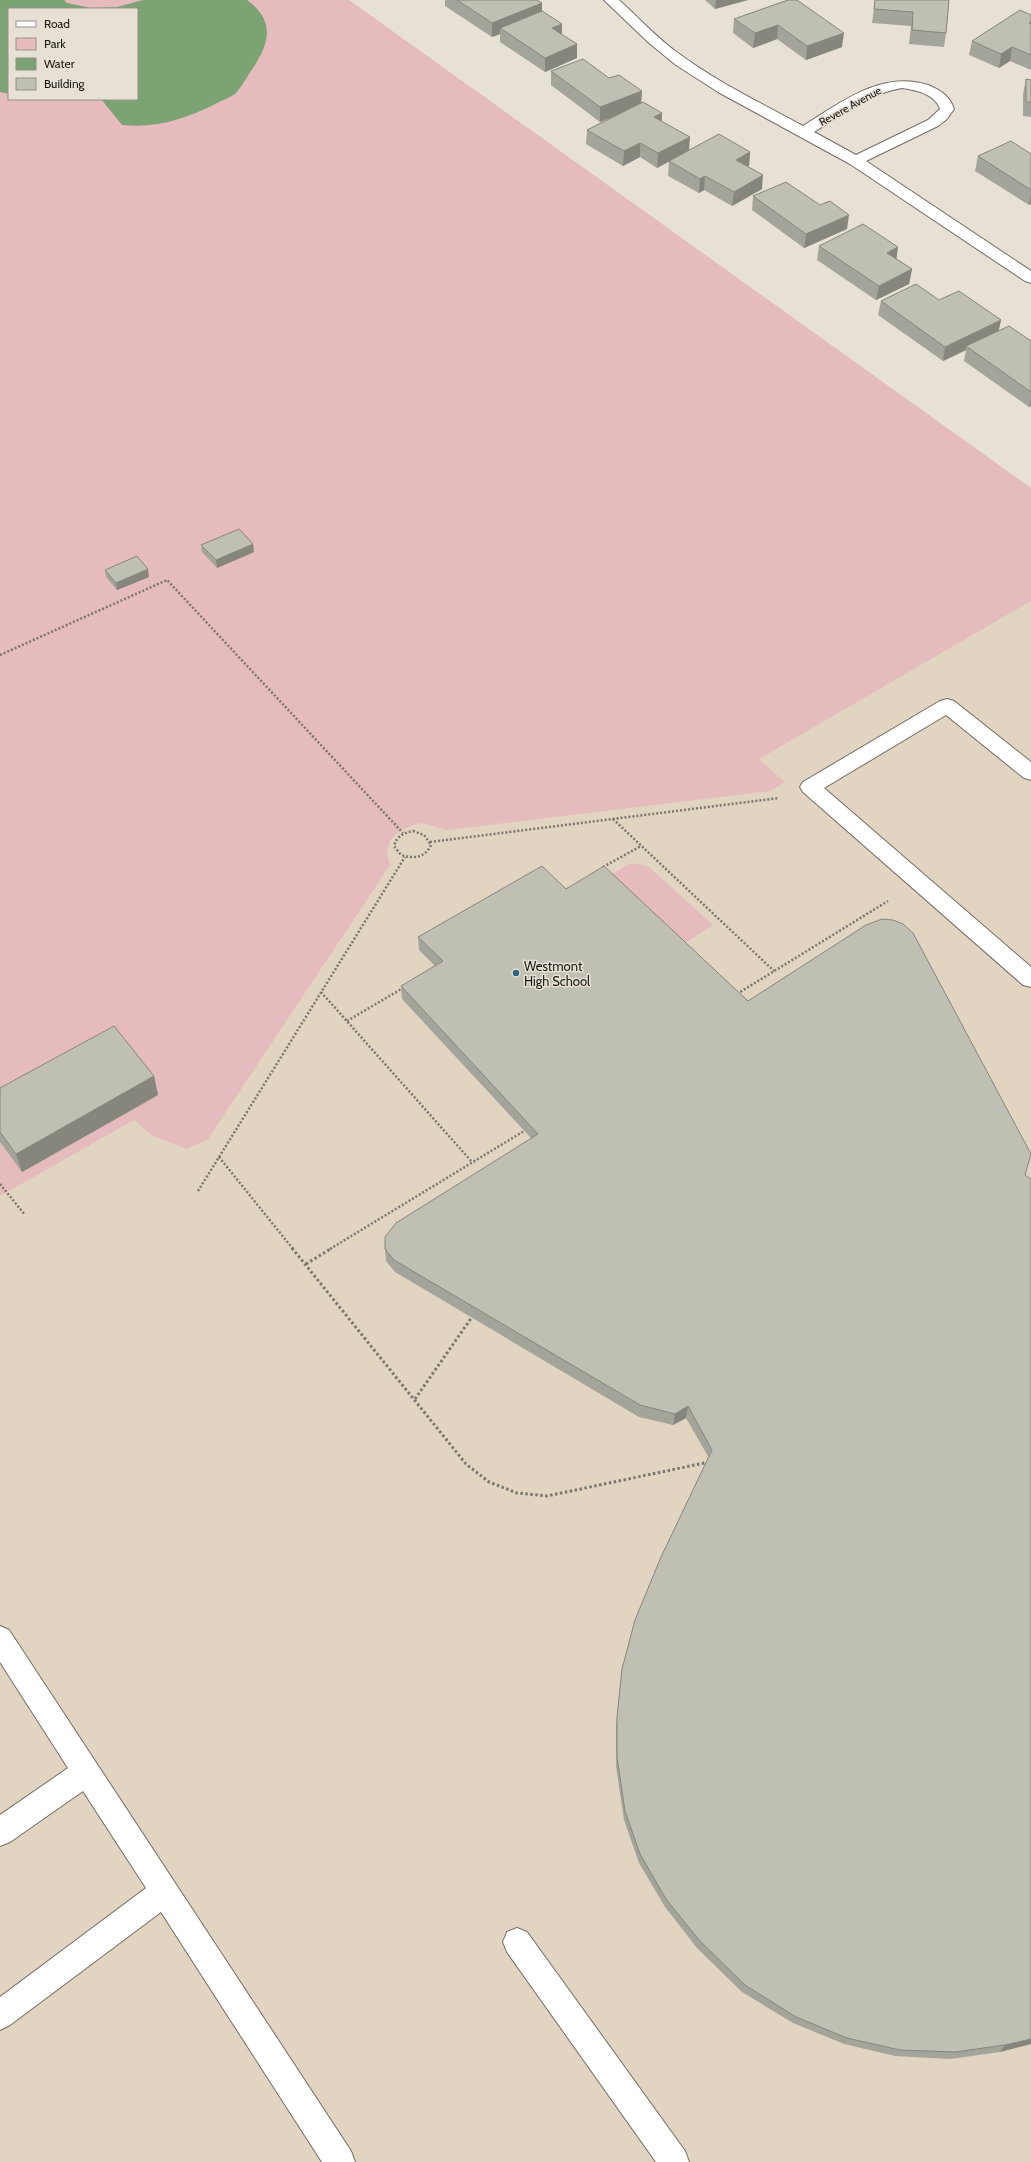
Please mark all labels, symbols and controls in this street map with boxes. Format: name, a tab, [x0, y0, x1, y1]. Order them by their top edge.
legend	[8, 8, 138, 100]
text: Road	[44, 16, 70, 31]
text: Park	[44, 36, 66, 51]
text: Water	[44, 56, 75, 71]
text: Building	[44, 76, 86, 91]
street label: Revere Avenue	[816, 83, 884, 129]
place label: Westmont High School	[524, 958, 590, 989]
marker: Westmont High School	[511, 968, 521, 978]

